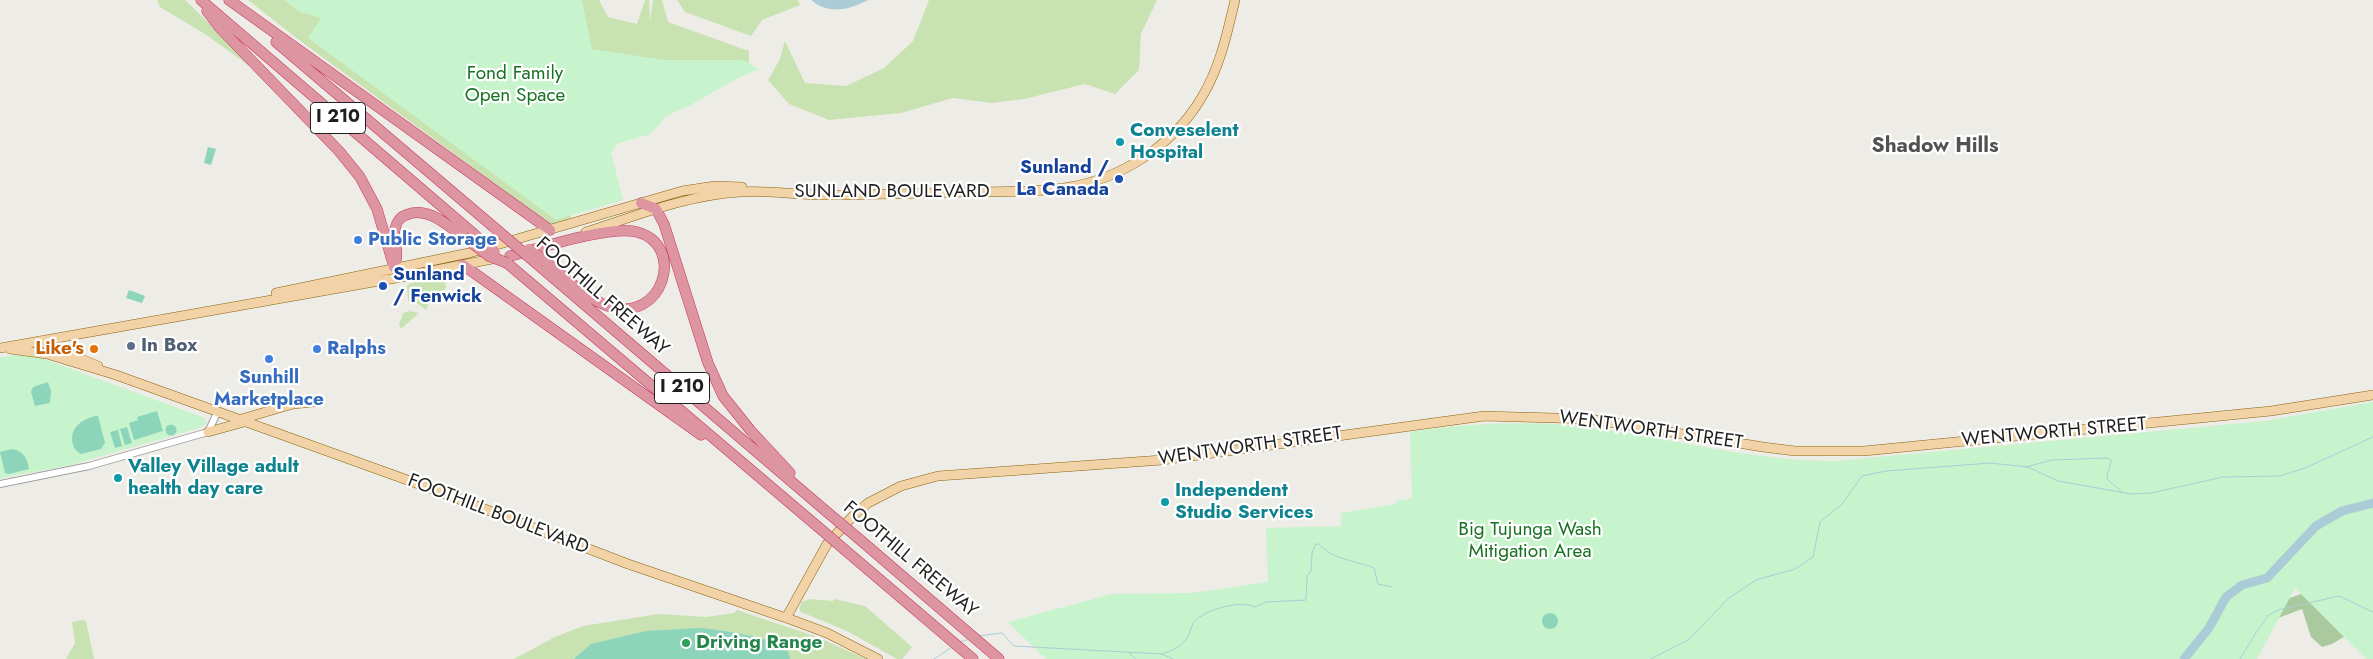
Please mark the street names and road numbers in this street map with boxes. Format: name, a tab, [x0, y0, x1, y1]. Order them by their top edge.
road number: I 210	[310, 102, 366, 134]
street label: SUNLAND BOULEVARD	[794, 181, 990, 203]
street label: FOOTHILL FREEWAY	[531, 233, 673, 361]
road number: I 210	[654, 372, 710, 403]
street label: WENTWORTH STREET	[1558, 407, 1744, 455]
street label: WENTWORTH STREET	[1961, 414, 2147, 452]
street label: WENTWORTH STREET	[1157, 423, 1343, 471]
street label: FOOTHILL BOULEVARD	[404, 470, 592, 560]
street label: FOOTHILL FREEWAY	[838, 497, 982, 623]

